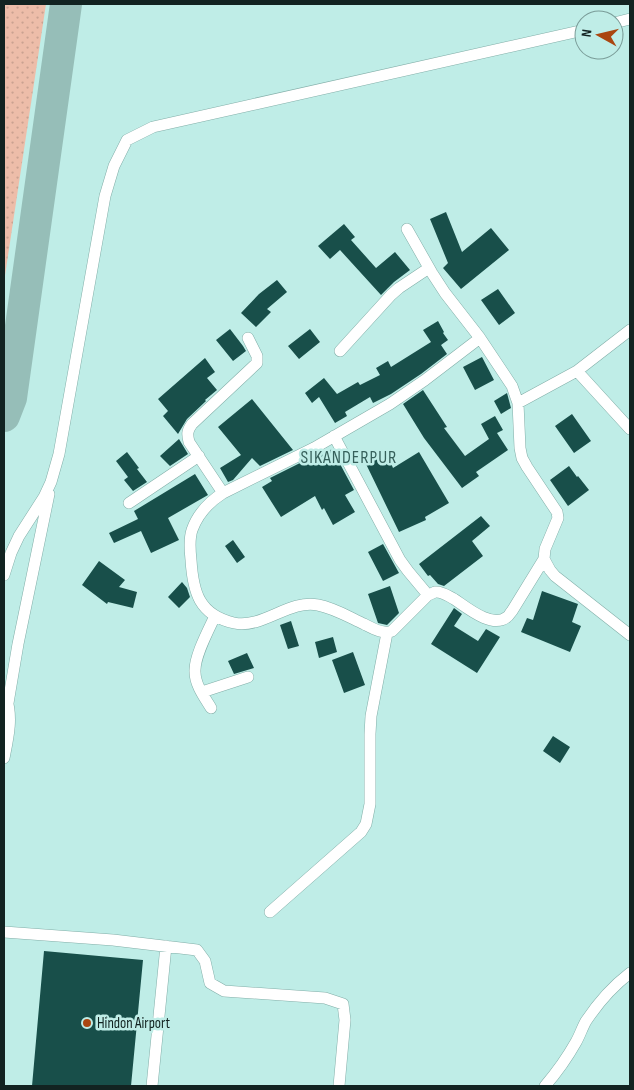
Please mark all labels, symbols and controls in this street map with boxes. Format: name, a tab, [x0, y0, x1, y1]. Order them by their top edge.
north arrow	[574, 10, 624, 60]
text: N	[578, 28, 596, 38]
district label: SIKANDERPUR	[301, 447, 397, 468]
place label: Hindon Airport	[97, 1014, 171, 1033]
marker: Hindon Airport	[81, 1017, 93, 1029]

